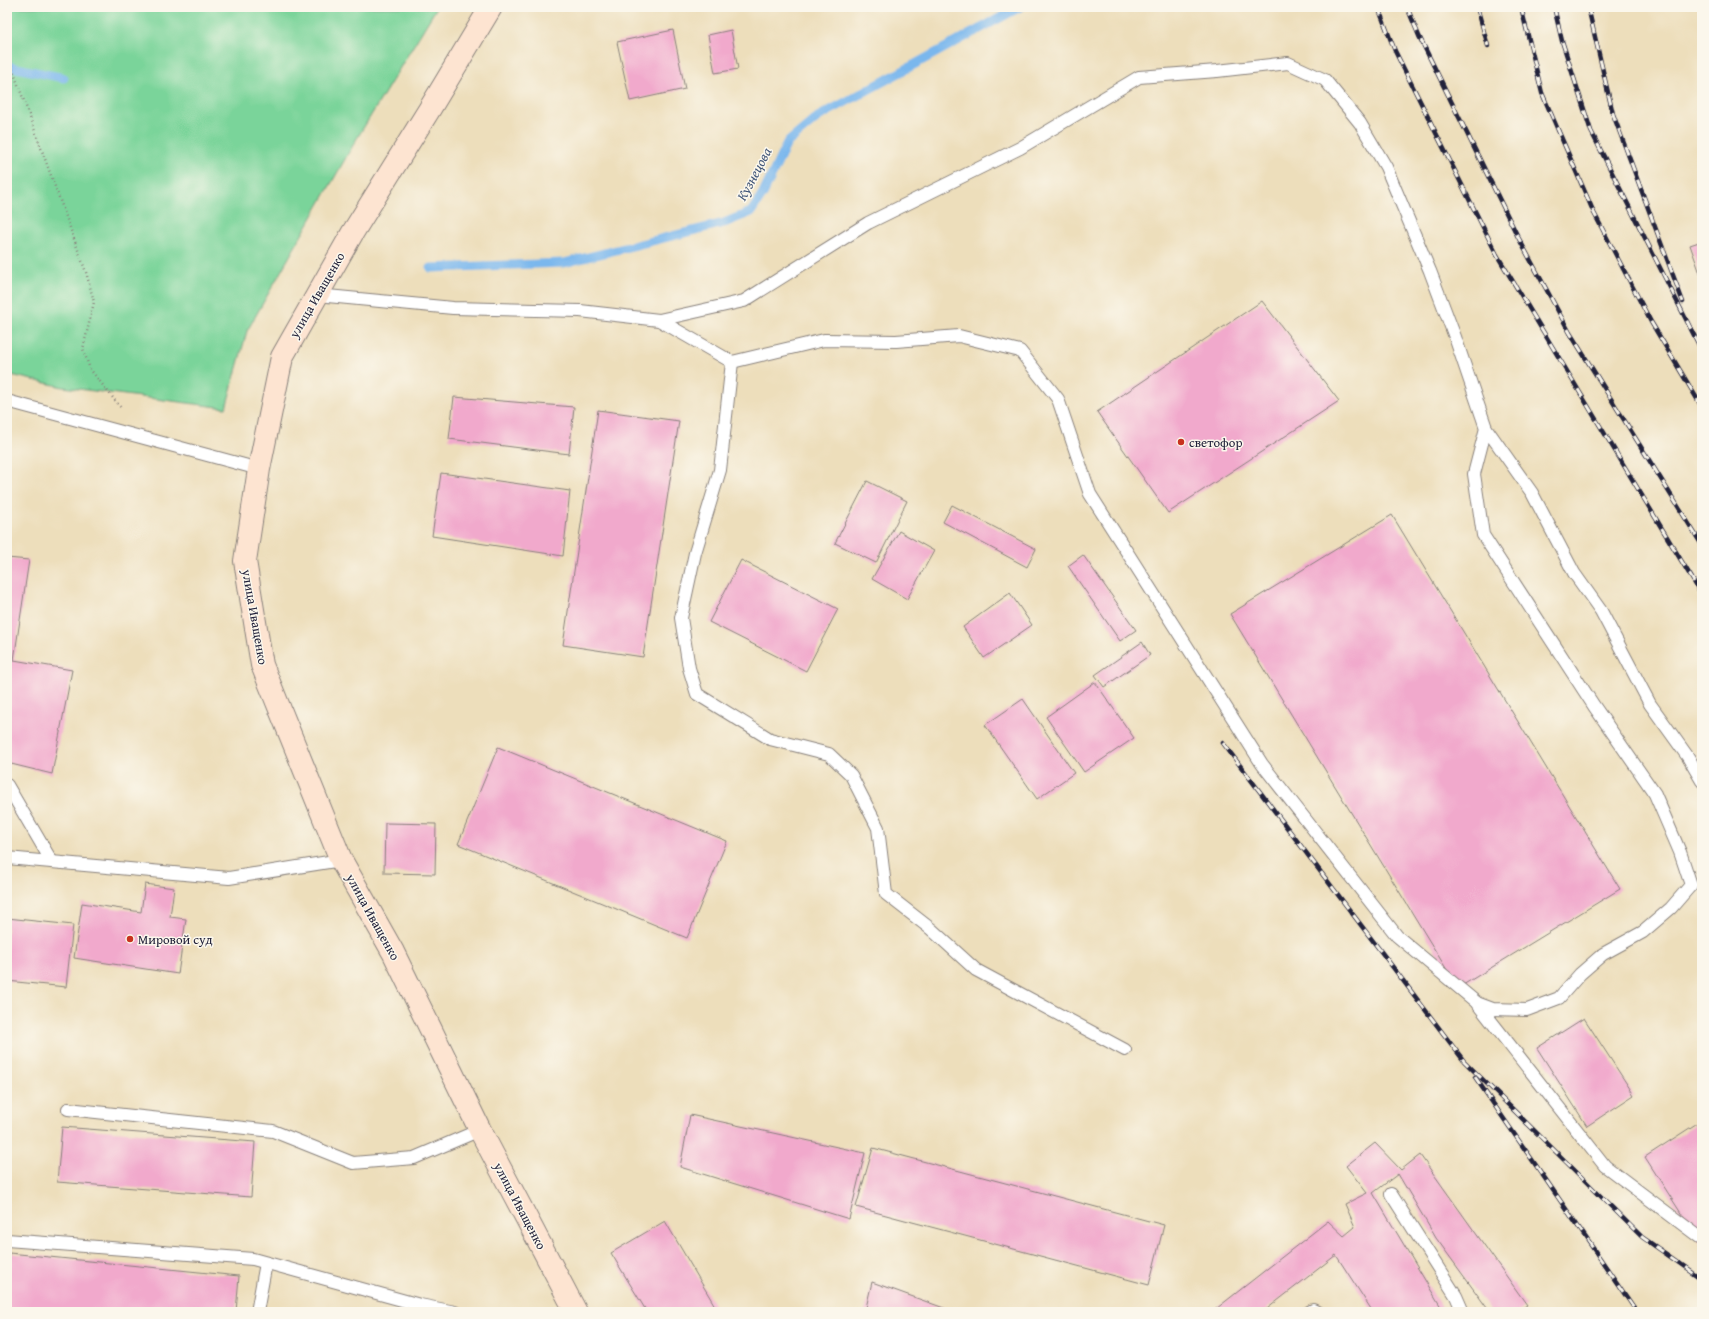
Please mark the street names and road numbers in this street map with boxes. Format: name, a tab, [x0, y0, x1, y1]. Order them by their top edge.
street label: улица Иващенко	[284, 248, 349, 342]
street label: улица Иващенко	[237, 567, 273, 666]
street label: улица Иващенко	[341, 869, 405, 964]
street label: улица Иващенко	[489, 1158, 551, 1253]

